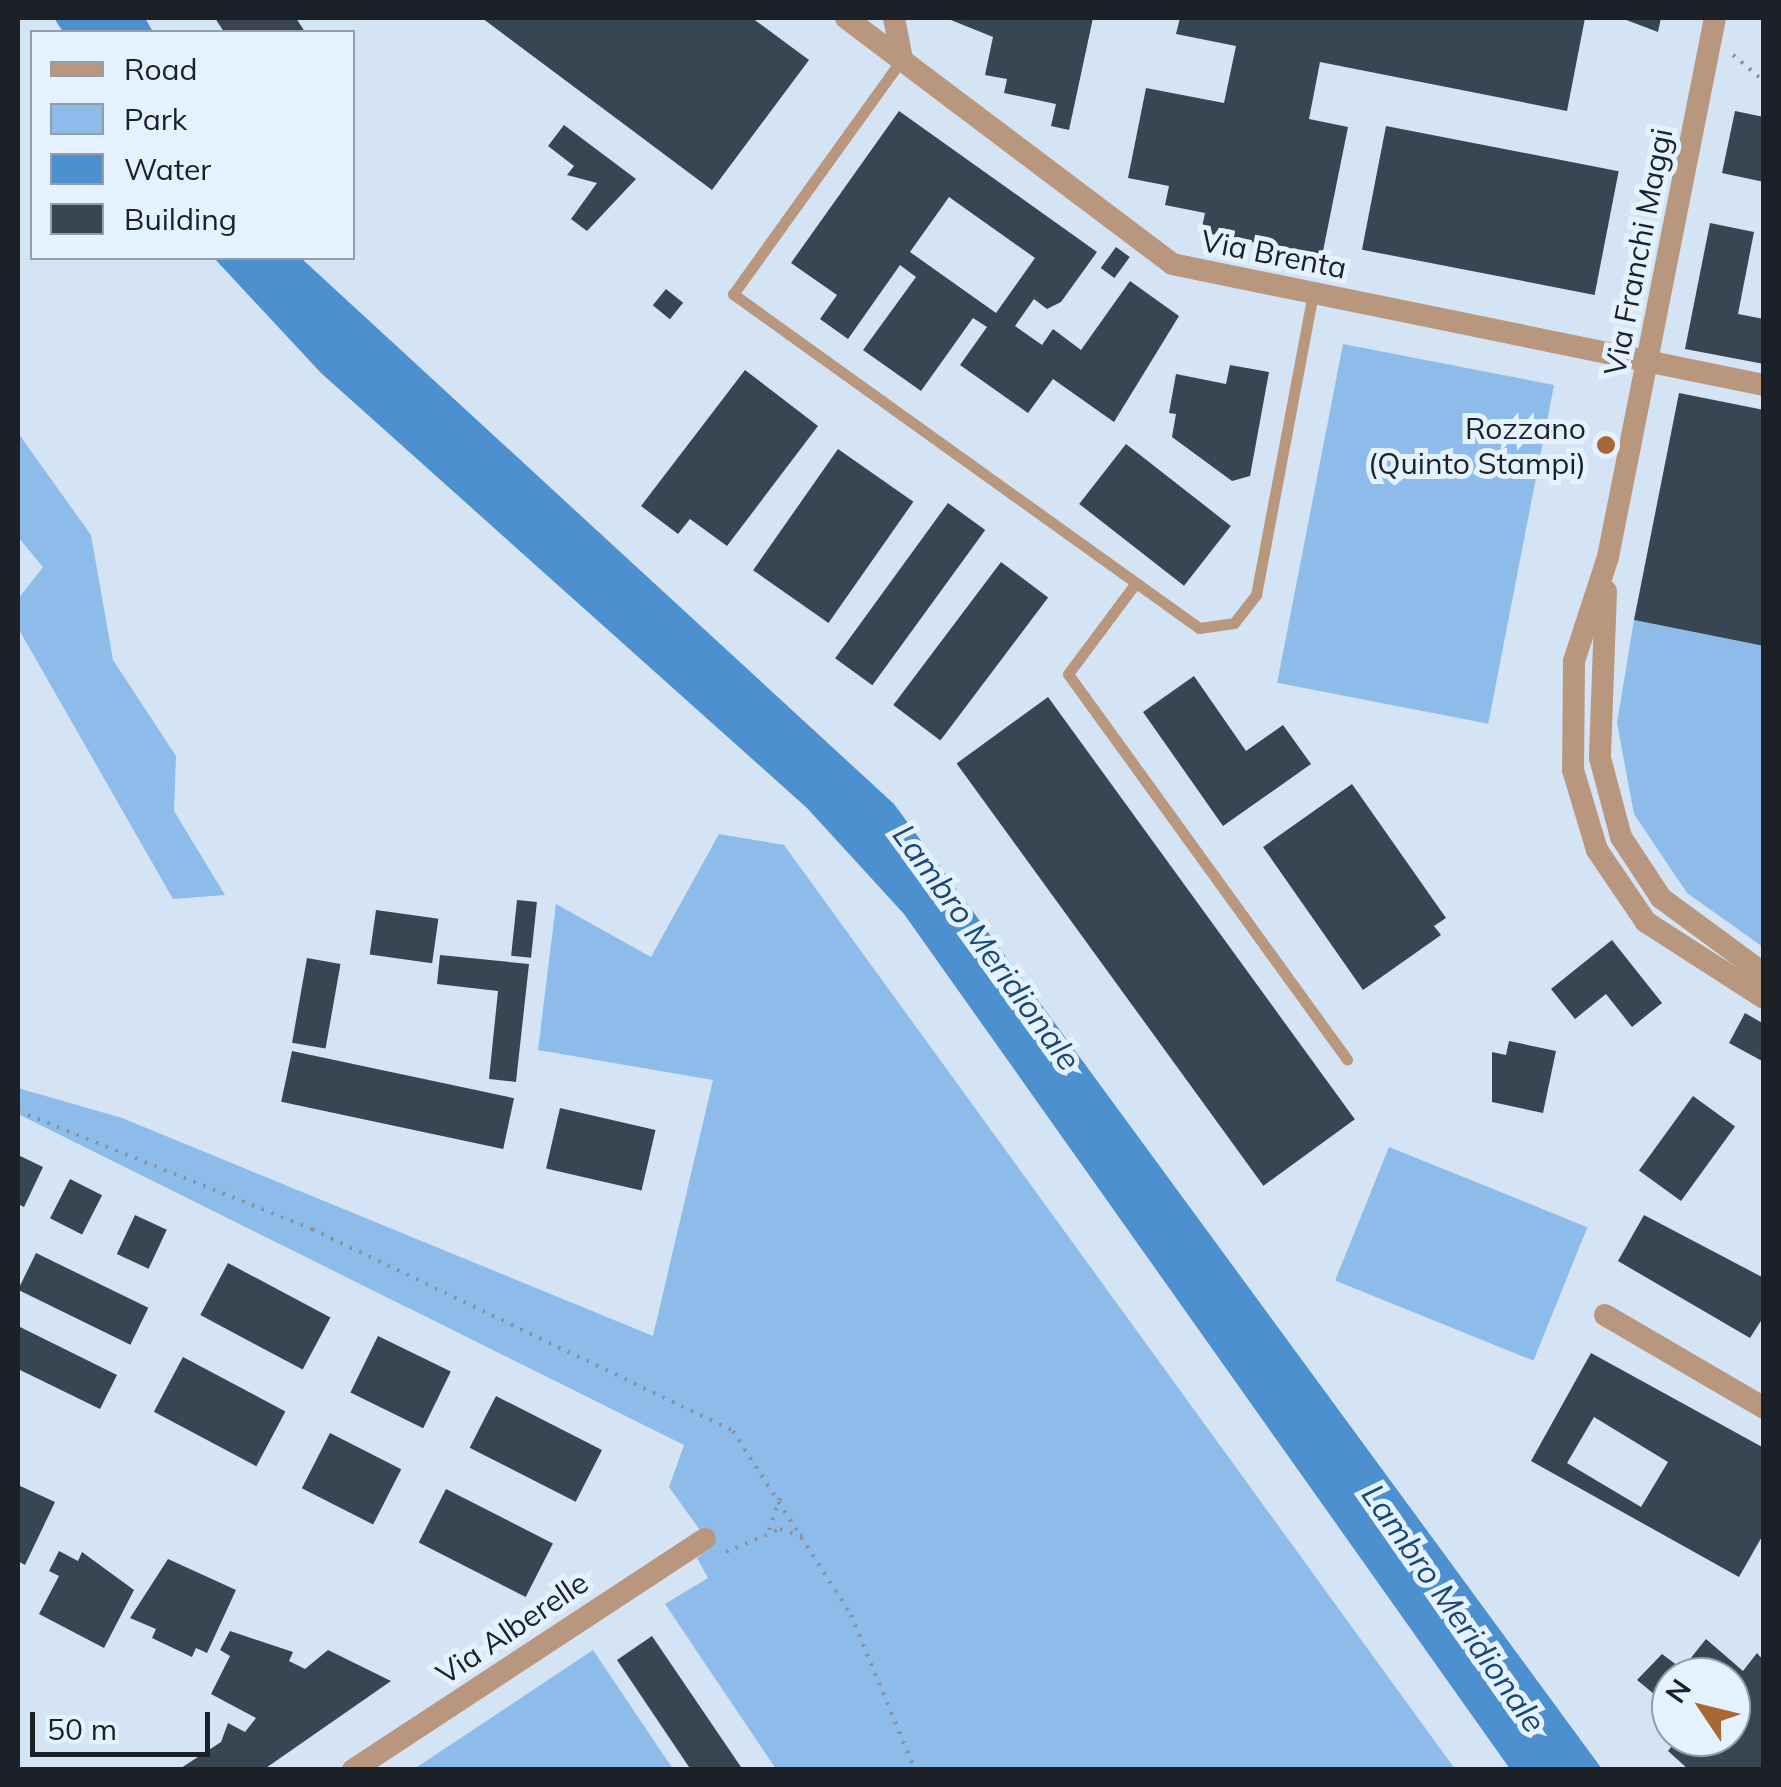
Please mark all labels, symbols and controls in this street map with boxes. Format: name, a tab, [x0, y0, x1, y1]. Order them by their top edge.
legend	[30, 30, 355, 260]
text: Road	[124, 50, 198, 88]
text: Park	[124, 100, 187, 138]
street label: Via Franchi Maggi	[1596, 125, 1680, 379]
text: Water	[124, 150, 211, 188]
text: Building	[124, 200, 237, 238]
street label: Via Brenta	[1198, 222, 1350, 286]
place label: Rozzano (Quinto Stampi)	[1368, 410, 1586, 480]
marker: Rozzano (Quinto Stampi)	[1595, 434, 1617, 456]
water label: Lambro Meridionale	[885, 817, 1089, 1077]
water label: Lambro Meridionale	[1354, 1477, 1554, 1739]
street label: Via Alberelle	[429, 1564, 595, 1692]
north arrow	[1651, 1657, 1751, 1757]
text: N	[1657, 1672, 1698, 1709]
scale bar	[35, 1692, 215, 1754]
text: 50 m	[47, 1710, 117, 1748]

